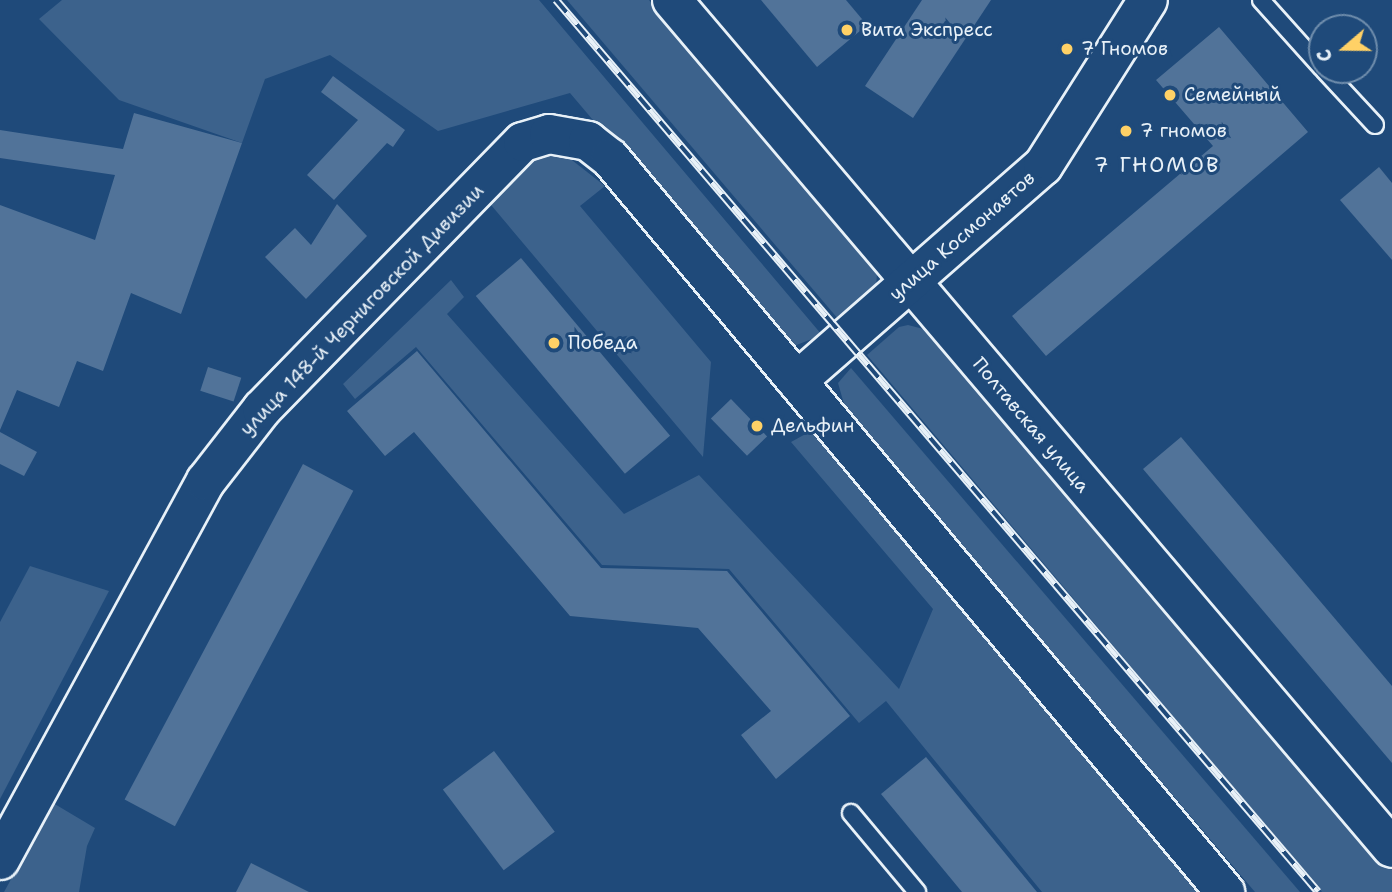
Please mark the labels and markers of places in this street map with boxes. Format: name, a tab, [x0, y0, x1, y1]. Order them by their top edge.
place label: Вита Экспресс	[861, 19, 993, 41]
marker: Вита Экспресс	[839, 22, 855, 38]
place label: 7 Гномов	[1081, 38, 1168, 60]
marker: 7 Гномов	[1059, 41, 1075, 57]
place label: Семейный	[1184, 84, 1281, 106]
marker: Семейный	[1162, 87, 1178, 103]
place label: 7 гномов	[1140, 120, 1227, 142]
marker: 7 гномов	[1118, 123, 1134, 139]
place label: Победа	[568, 332, 637, 354]
marker: Победа	[546, 335, 562, 351]
place label: Дельфин	[771, 415, 854, 437]
marker: Дельфин	[749, 418, 765, 434]

